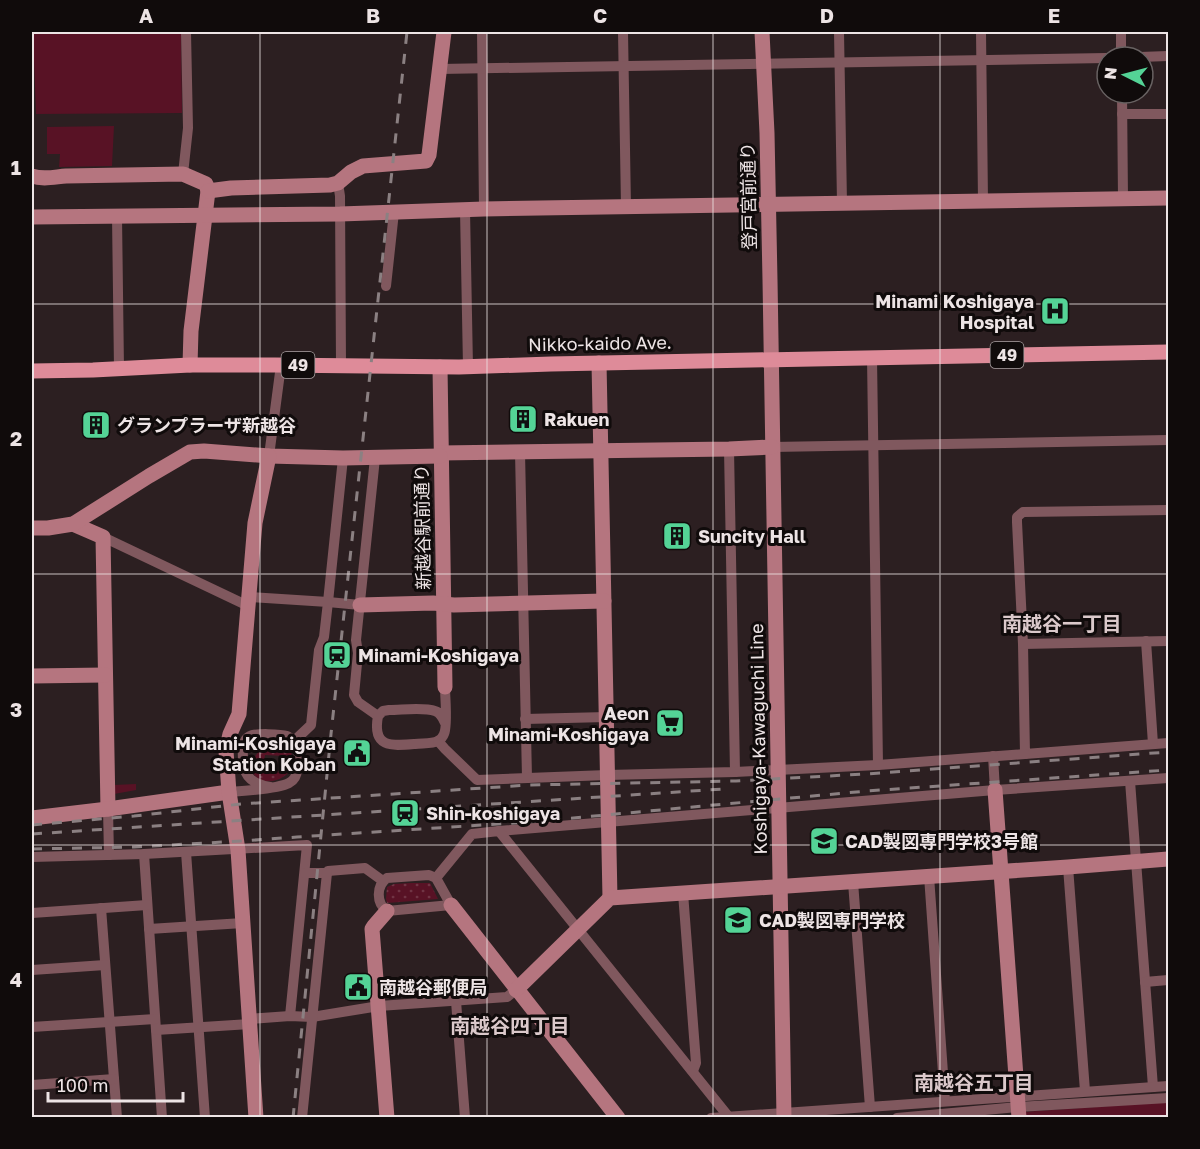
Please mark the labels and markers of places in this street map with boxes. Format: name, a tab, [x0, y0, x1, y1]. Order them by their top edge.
place label: Minami Koshigaya Hospital	[875, 290, 1034, 333]
hospital icon: Minami Koshigaya Hospital	[1039, 295, 1071, 327]
building icon: Rakuen	[507, 403, 539, 435]
place label: Rakuen	[544, 408, 609, 430]
building icon: グランプラーザ新越谷	[80, 409, 112, 441]
place label: グランプラーザ新越谷	[117, 414, 296, 436]
building icon: Suncity Hall	[661, 520, 693, 552]
place label: Suncity Hall	[698, 525, 806, 547]
station icon: Minami-Koshigaya	[321, 639, 353, 671]
place label: Minami-Koshigaya	[358, 644, 519, 666]
place label: Aeon Minami-Koshigaya	[488, 702, 649, 745]
supermarket icon: Aeon Minami-Koshigaya	[654, 707, 686, 739]
place label: Minami-Koshigaya Station Koban	[175, 732, 336, 775]
public building icon: Minami-Koshigaya Station Koban	[341, 737, 373, 769]
station icon: Shin-koshigaya	[389, 797, 421, 829]
place label: Shin-koshigaya	[426, 802, 560, 824]
school or university icon: CAD製図専門学校3号館	[808, 825, 840, 857]
place label: CAD製図専門学校3号館	[845, 830, 1038, 852]
school or university icon: CAD製図専門学校	[722, 904, 754, 936]
place label: CAD製図専門学校	[759, 909, 905, 931]
public building icon: 南越谷郵便局	[342, 971, 374, 1003]
place label: 南越谷郵便局	[379, 976, 487, 998]

